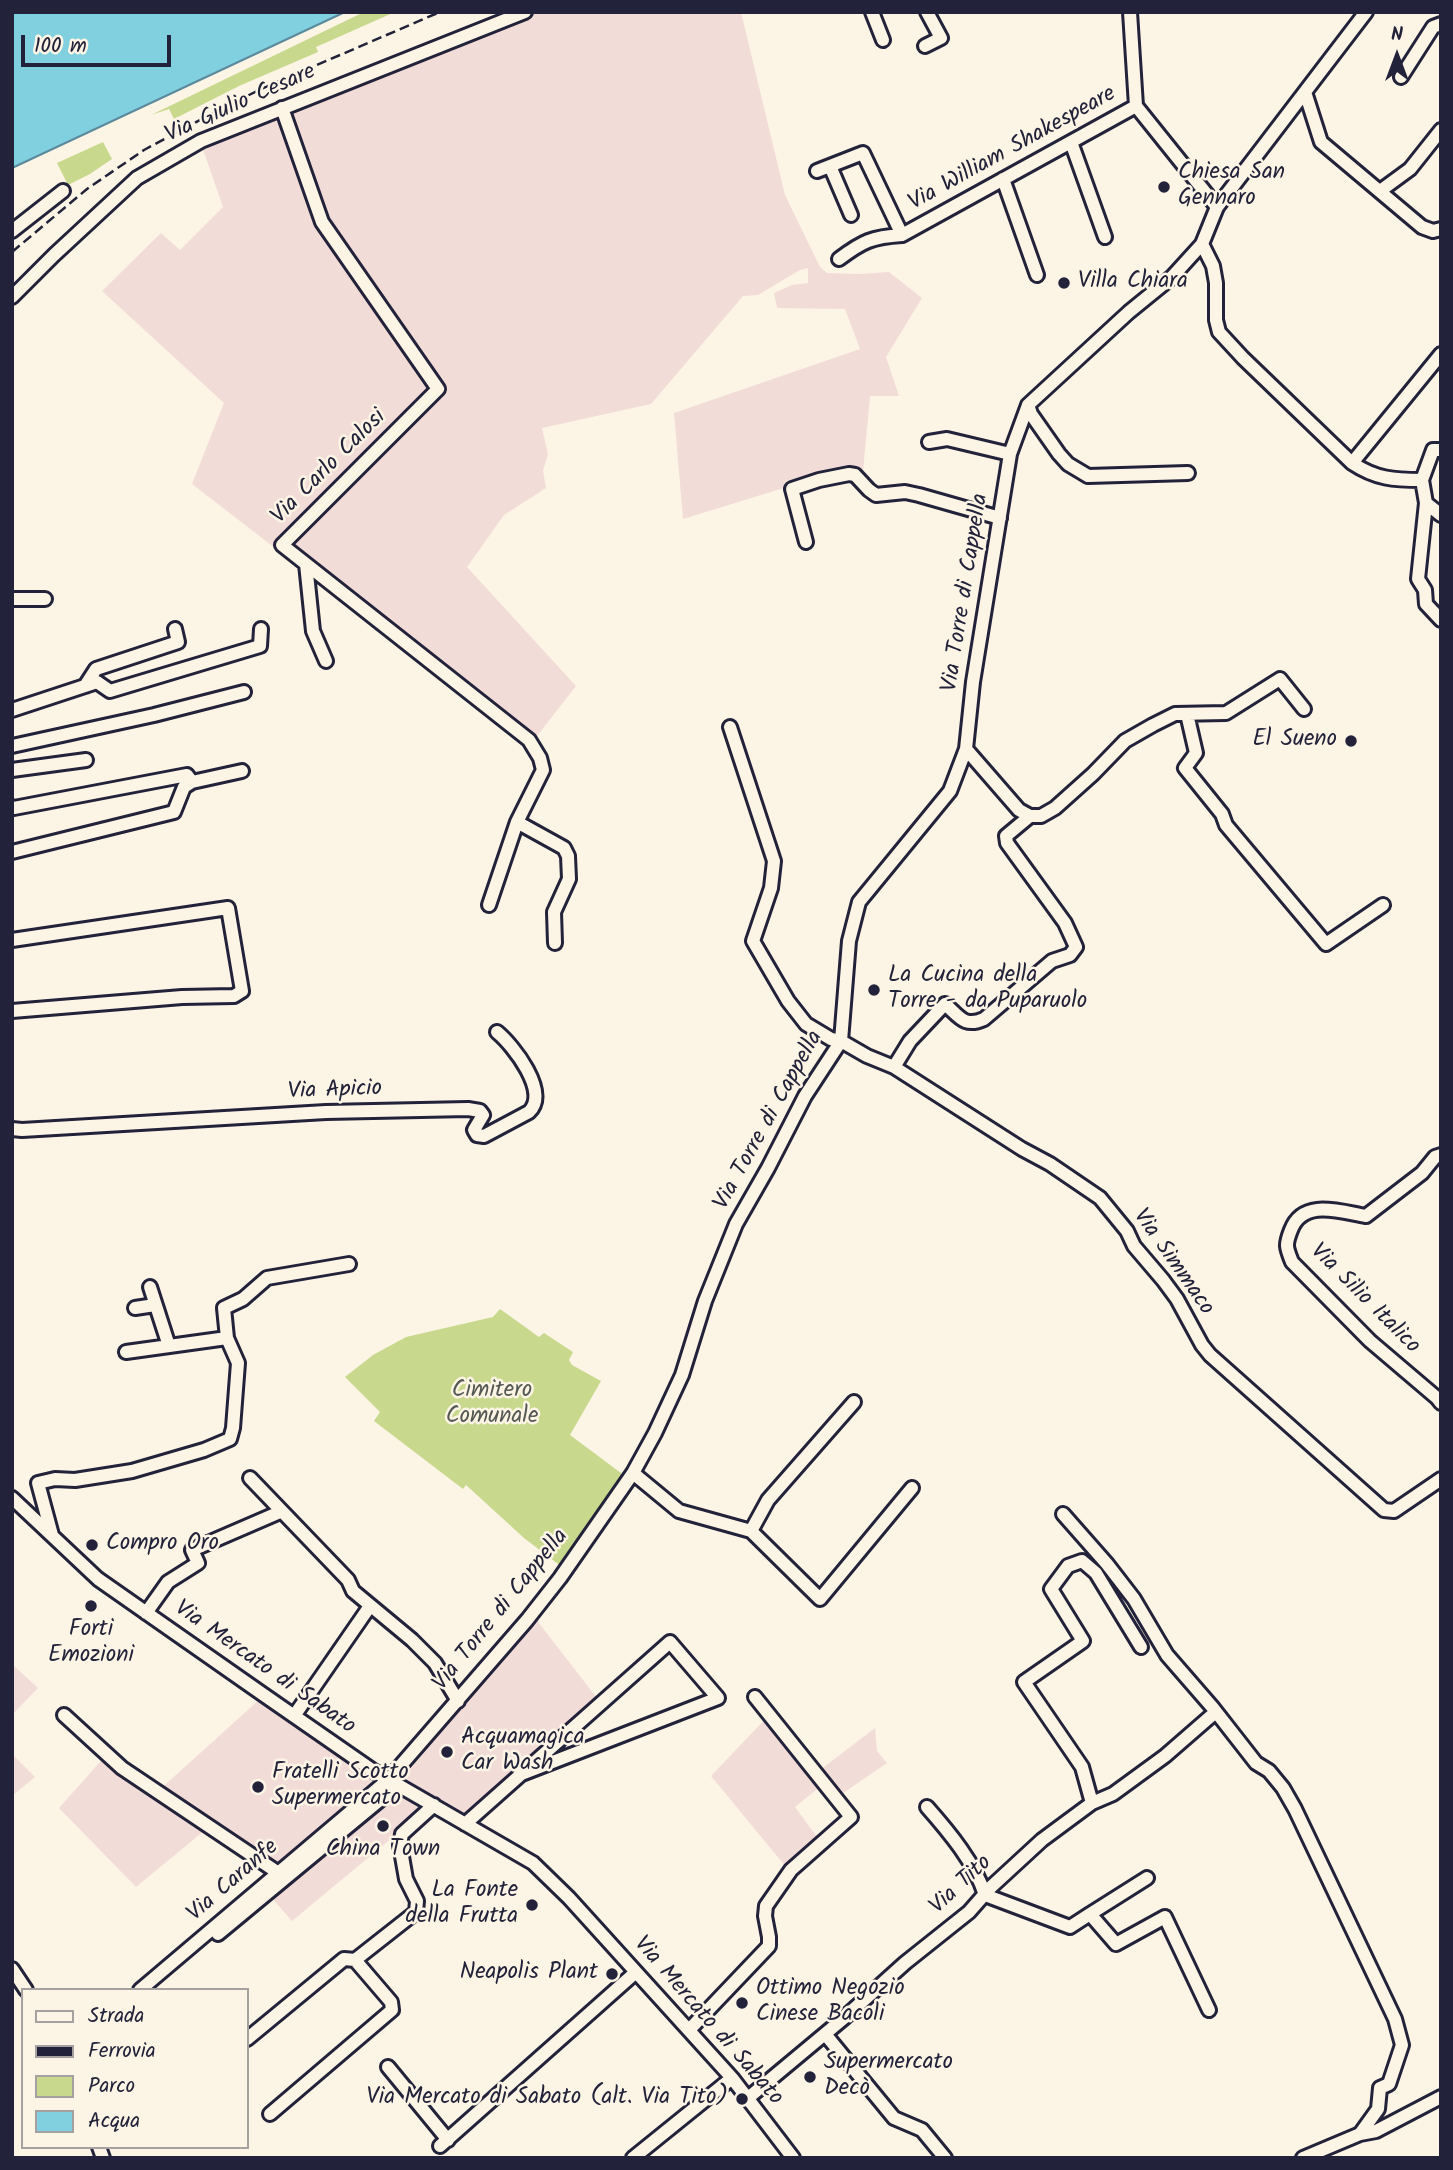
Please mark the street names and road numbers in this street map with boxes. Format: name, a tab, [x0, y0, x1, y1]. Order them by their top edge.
street label: Via Giulio Cesare	[162, 60, 320, 150]
street label: Via William Shakespeare	[905, 82, 1121, 218]
street label: Via Carlo Calosi	[267, 405, 393, 531]
street label: Via Torre di Cappella	[938, 492, 996, 694]
street label: Via Torre di Cappella	[709, 1027, 831, 1215]
street label: Via Apicio	[287, 1077, 383, 1107]
street label: Via Simmaco	[1125, 1205, 1219, 1321]
street label: Via Silio Italico	[1303, 1239, 1425, 1361]
street label: Via Torre di Cappella	[428, 1524, 576, 1698]
street label: Via Mercato di Sabato	[168, 1596, 360, 1742]
street label: Via Caranfe	[183, 1835, 285, 1929]
street label: Via Tito	[925, 1850, 999, 1922]
street label: Via Mercato di Sabato	[626, 1932, 788, 2112]

